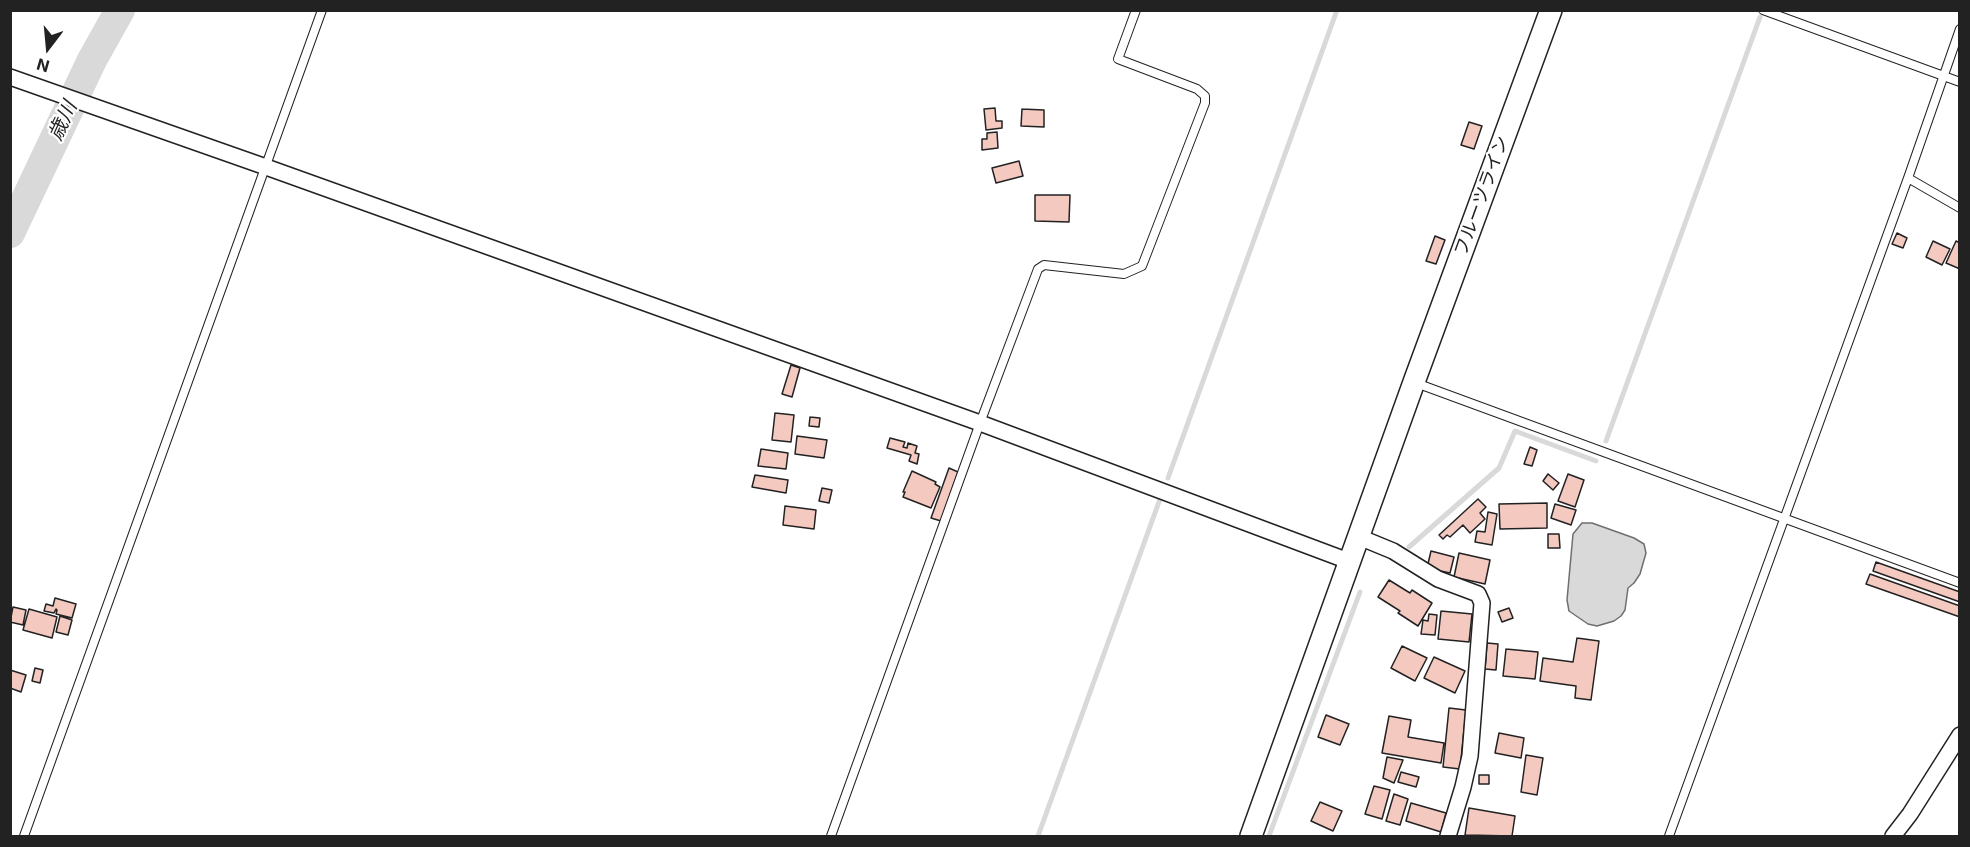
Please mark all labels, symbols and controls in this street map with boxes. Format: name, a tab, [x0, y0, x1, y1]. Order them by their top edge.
north arrow	[18, 18, 78, 78]
text: N	[34, 54, 52, 77]
water label: 歳川	[44, 98, 82, 144]
street label: フルーツライン	[1450, 133, 1514, 259]

